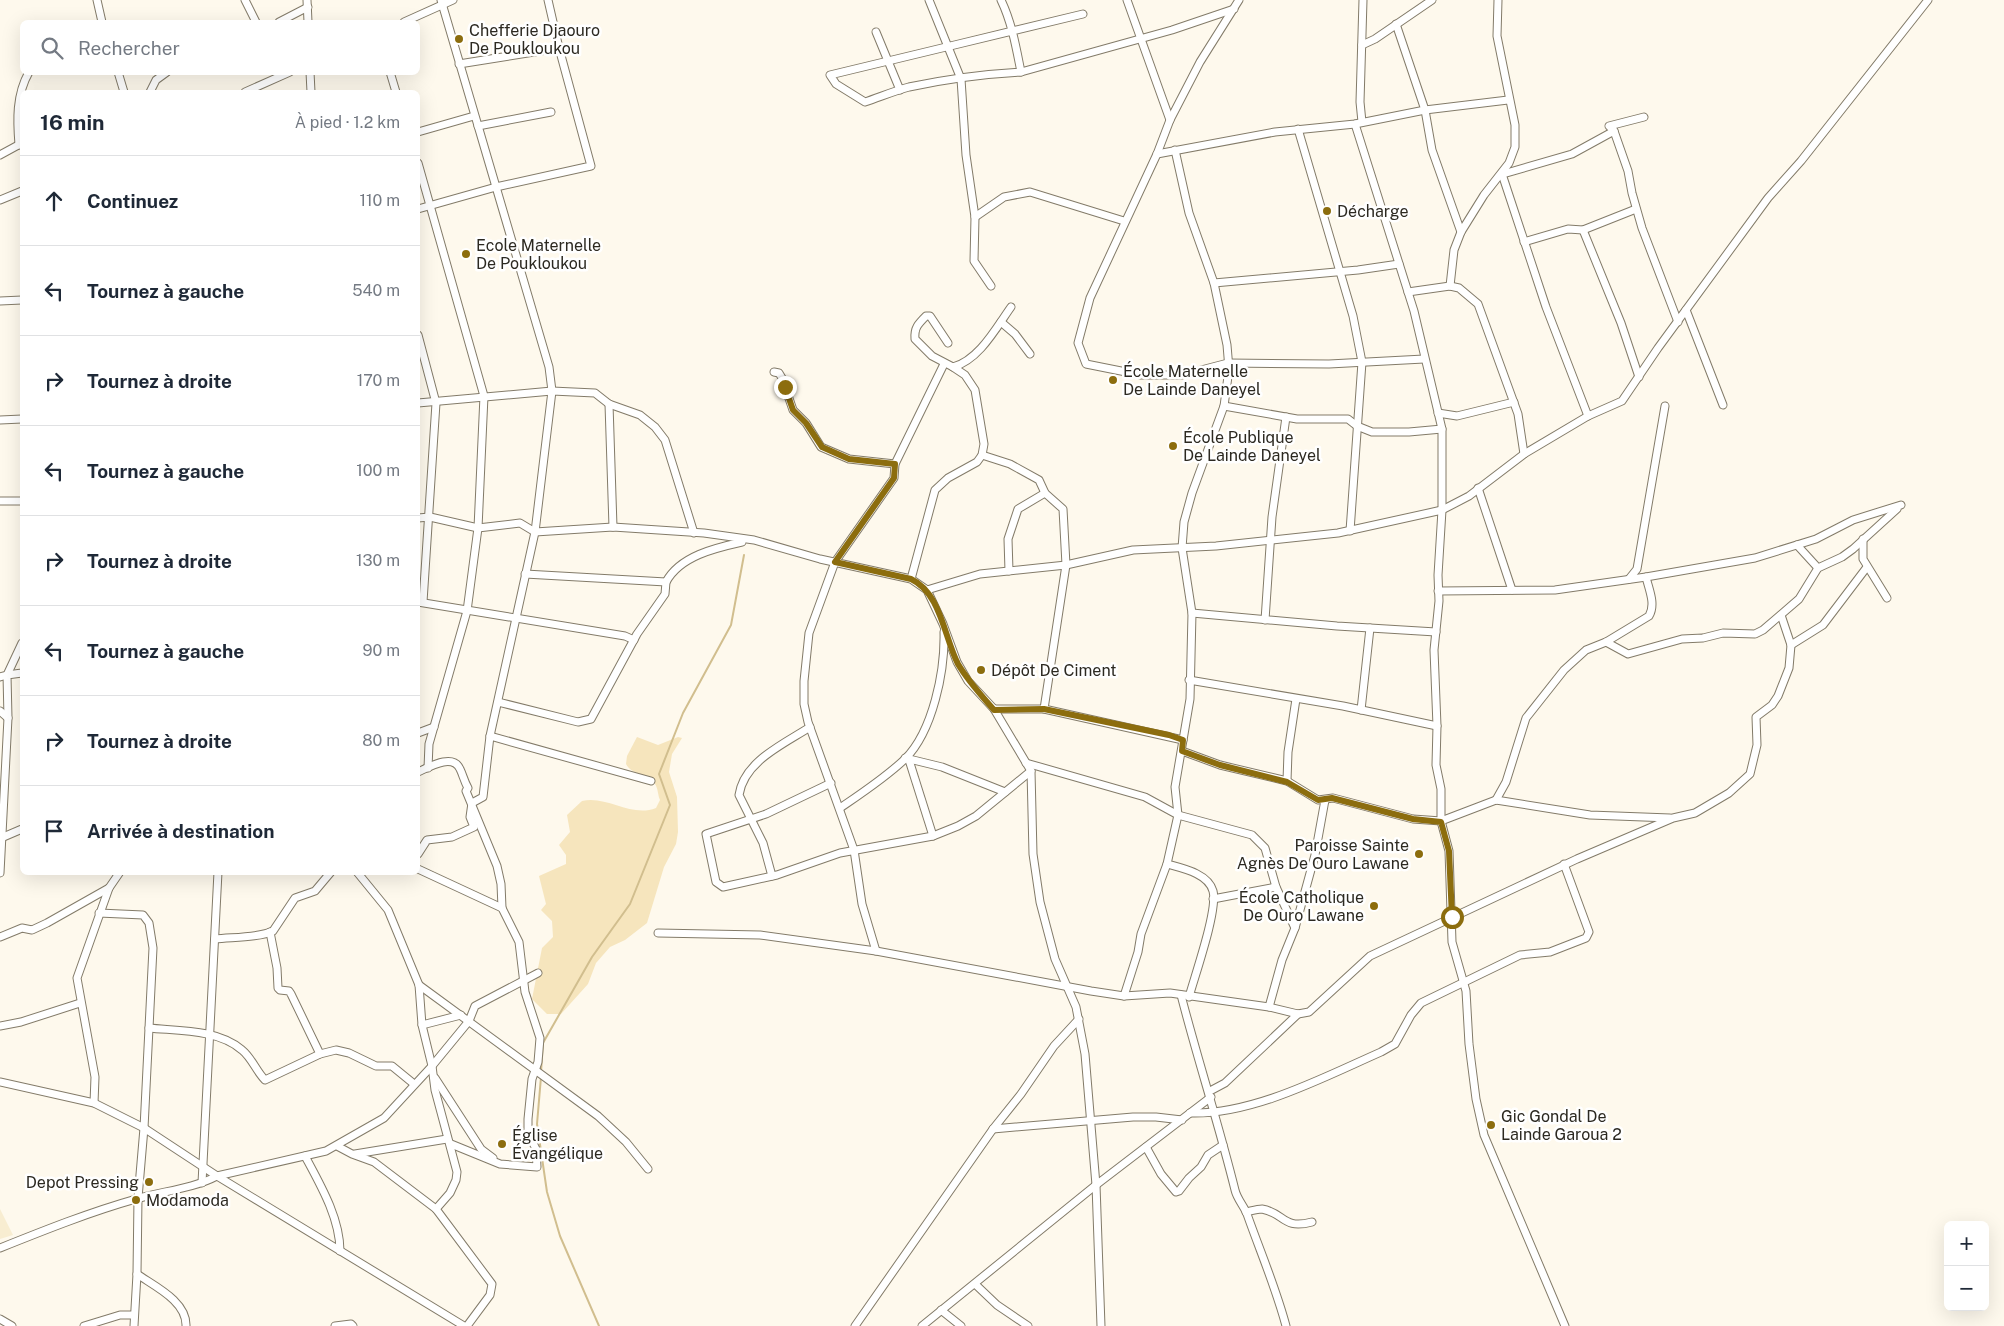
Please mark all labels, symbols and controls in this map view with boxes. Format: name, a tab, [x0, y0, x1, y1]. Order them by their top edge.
search box	[20, 20, 420, 75]
place label: Chefferie Djaouro De Poukloukou	[469, 21, 600, 58]
marker: Chefferie Djaouro De Poukloukou	[453, 33, 465, 45]
icon: search	[38, 34, 66, 62]
text: Rechercher	[78, 37, 180, 59]
text: 16 min	[40, 110, 105, 135]
text: À pied · 1.2 km	[295, 113, 400, 132]
icon: ahead	[40, 187, 68, 215]
text: Continuez	[87, 190, 178, 212]
text: 110 m	[359, 191, 400, 210]
place label: Décharge	[1337, 202, 1409, 221]
marker: Décharge	[1321, 205, 1333, 217]
place label: Ecole Maternelle De Poukloukou	[476, 236, 601, 273]
marker: Ecole Maternelle De Poukloukou	[460, 248, 472, 260]
icon: left	[40, 277, 68, 305]
text: Tournez à gauche	[87, 280, 244, 302]
text: 540 m	[352, 281, 400, 300]
place label: École Maternelle De Lainde Daneyel	[1123, 361, 1261, 399]
icon: right	[40, 367, 68, 395]
text: Tournez à droite	[87, 370, 232, 392]
text: 170 m	[357, 371, 400, 390]
marker: École Maternelle De Lainde Daneyel	[1107, 374, 1119, 386]
route end	[774, 376, 797, 399]
place label: École Publique De Lainde Daneyel	[1183, 427, 1321, 465]
marker: École Publique De Lainde Daneyel	[1167, 440, 1179, 452]
icon: left	[40, 457, 68, 485]
text: Tournez à gauche	[87, 460, 244, 482]
text: 100 m	[356, 461, 400, 480]
icon: right	[40, 547, 68, 575]
text: Tournez à droite	[87, 550, 232, 572]
text: 130 m	[356, 551, 400, 570]
icon: left	[40, 637, 68, 665]
text: Tournez à gauche	[87, 640, 244, 662]
text: 90 m	[363, 641, 400, 660]
place label: Dépôt De Ciment	[991, 661, 1117, 680]
marker: Dépôt De Ciment	[975, 664, 987, 676]
icon: right	[40, 727, 68, 755]
text: Tournez à droite	[87, 730, 232, 752]
text: 80 m	[362, 731, 400, 750]
icon: arrive	[40, 817, 68, 845]
text: Arrivée à destination	[87, 820, 275, 842]
place label: Paroisse Sainte Agnès De Ouro Lawane	[1237, 836, 1409, 873]
marker: Paroisse Sainte Agnès De Ouro Lawane	[1413, 848, 1425, 860]
place label: École Catholique De Ouro Lawane	[1239, 887, 1364, 925]
marker: École Catholique De Ouro Lawane	[1368, 900, 1380, 912]
route start	[1441, 906, 1464, 929]
place label: Gic Gondal De Lainde Garoua 2	[1501, 1107, 1622, 1144]
marker: Gic Gondal De Lainde Garoua 2	[1485, 1119, 1497, 1131]
place label: Église Évangélique	[512, 1125, 603, 1163]
marker: Église Évangélique	[496, 1138, 508, 1150]
place label: Depot Pressing	[26, 1173, 139, 1192]
marker: Depot Pressing	[143, 1176, 155, 1188]
place label: Modamoda	[146, 1191, 229, 1210]
marker: Modamoda	[130, 1194, 142, 1206]
map controls	[1944, 1221, 1989, 1311]
button: +	[1944, 1221, 1989, 1266]
button: −	[1944, 1266, 1989, 1311]

